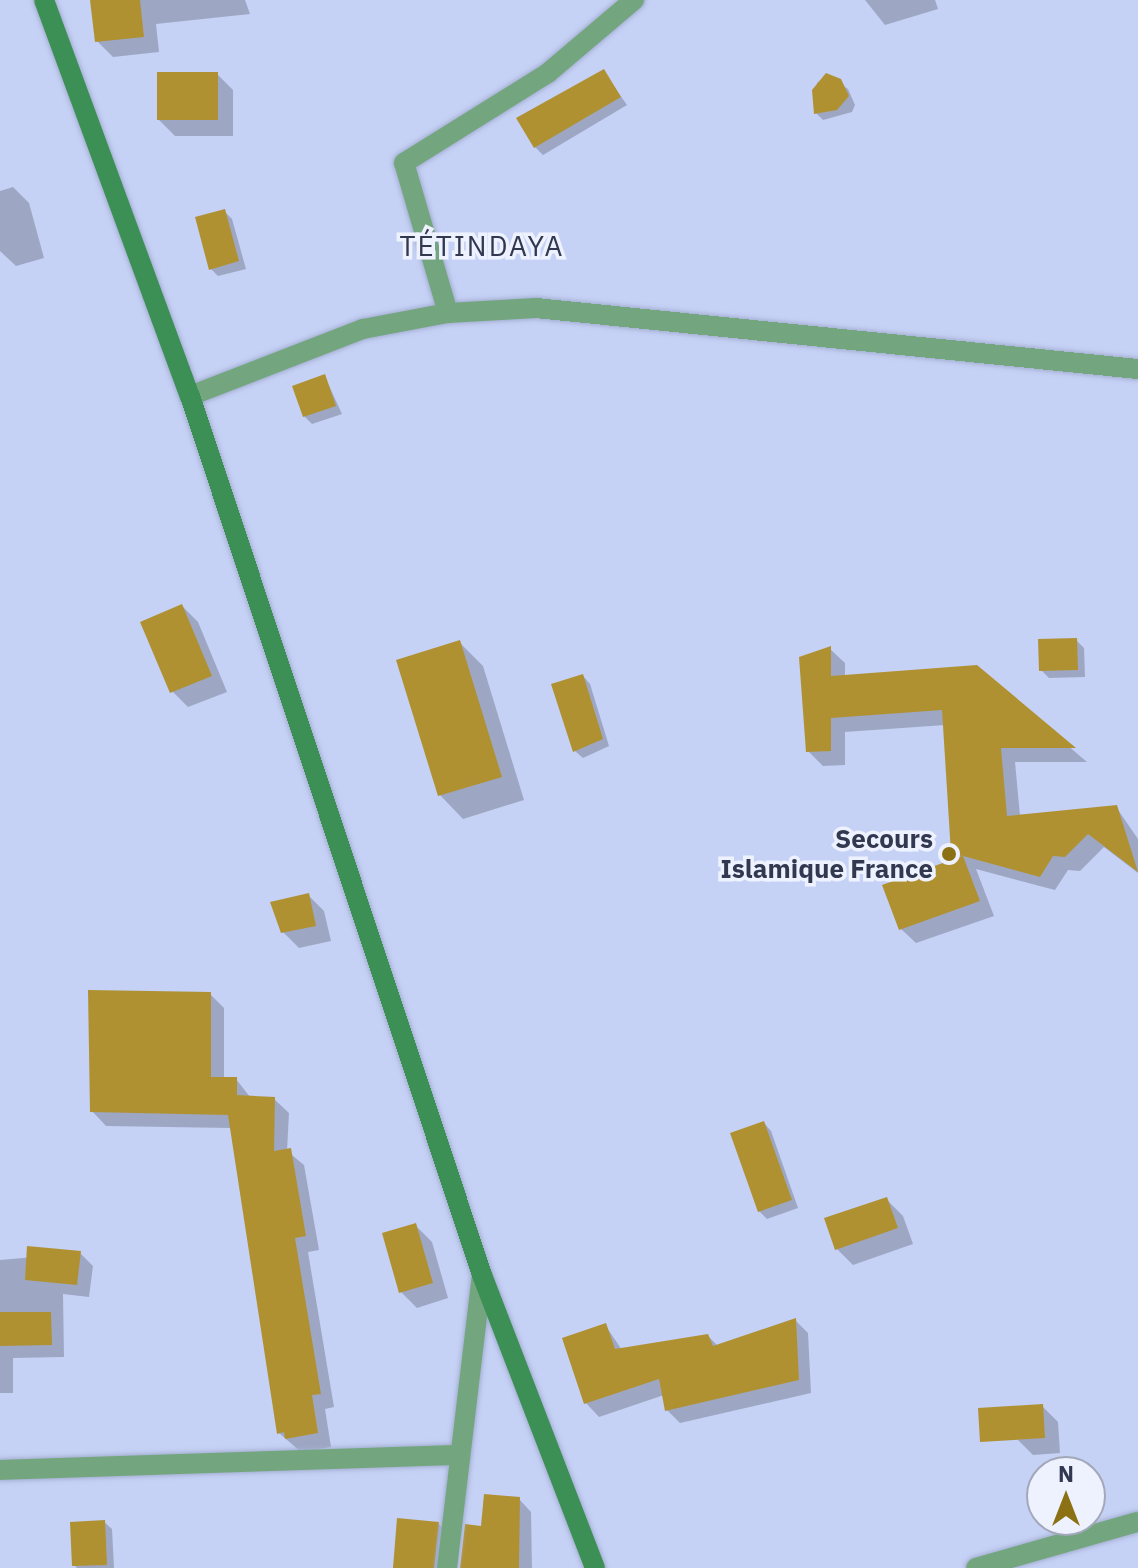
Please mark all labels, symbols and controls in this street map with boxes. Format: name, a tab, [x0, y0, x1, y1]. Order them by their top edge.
district label: TÉTINDAYA	[399, 229, 565, 263]
place label: Secours Islamique France	[721, 823, 933, 884]
marker: Secours Islamique France	[940, 845, 958, 863]
north arrow	[1026, 1456, 1106, 1536]
text: N	[1058, 1459, 1074, 1488]

